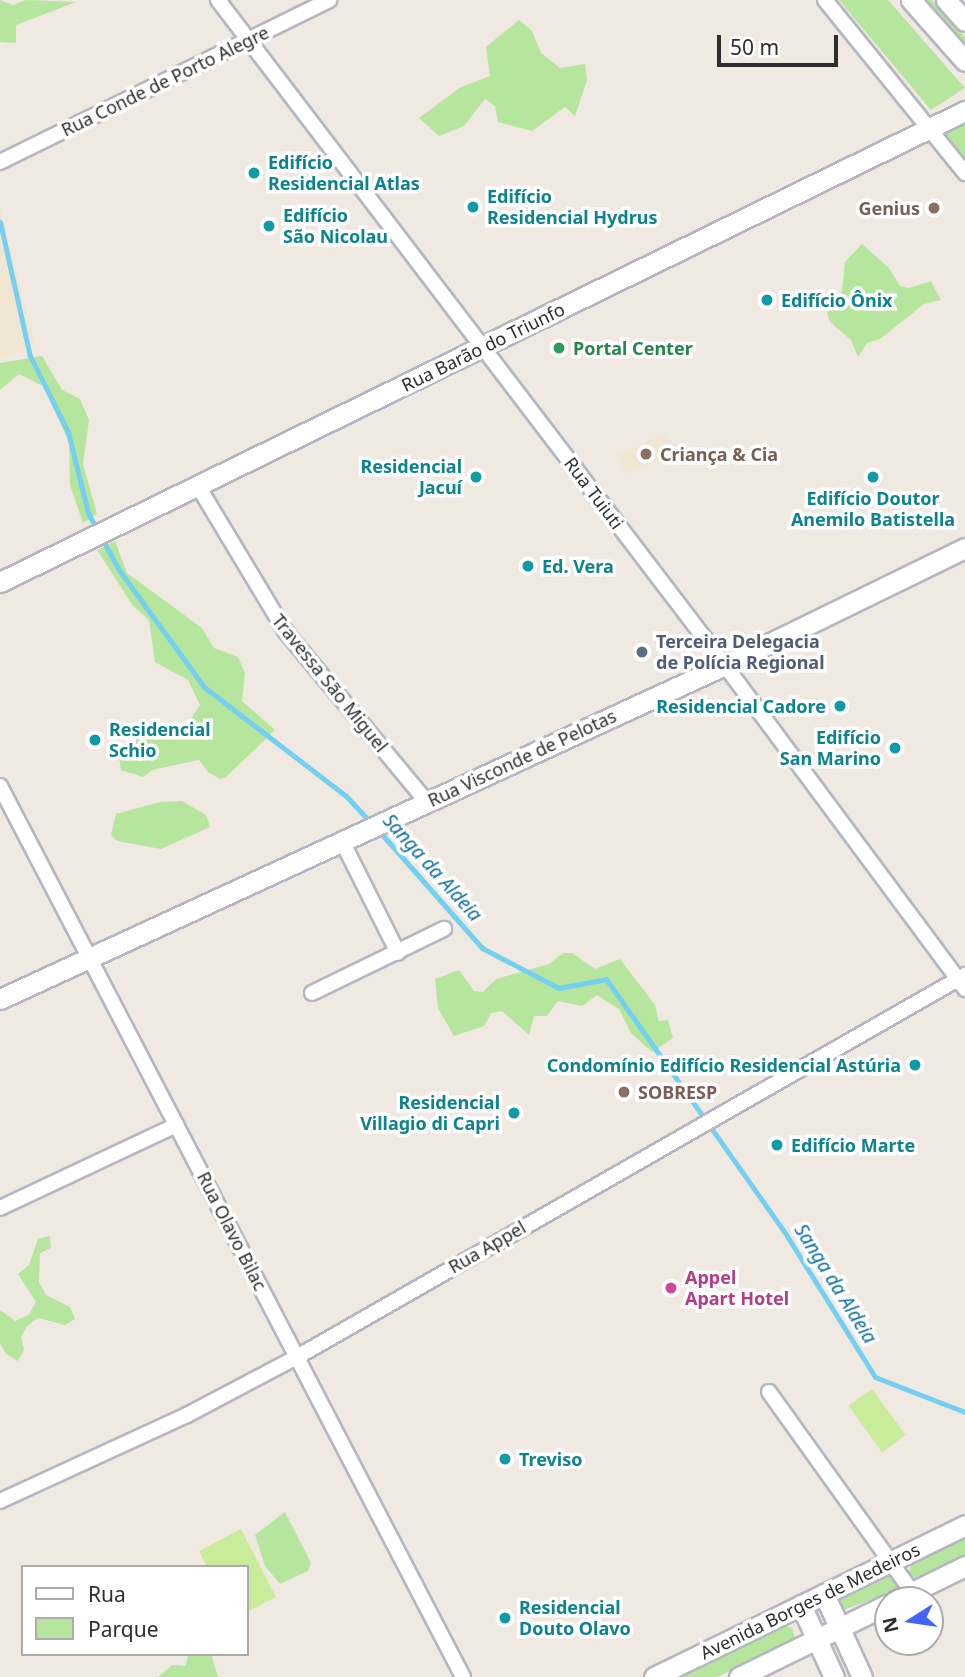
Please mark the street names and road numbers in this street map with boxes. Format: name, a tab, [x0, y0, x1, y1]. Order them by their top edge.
street label: Rua Conde de Porto Alegre	[58, 21, 272, 141]
street label: Rua Barão do Triunfo	[398, 298, 568, 396]
street label: Rua Tuiuti	[560, 453, 628, 533]
street label: Travessa São Miguel	[268, 610, 392, 756]
street label: Rua Visconde de Pelotas	[424, 705, 620, 811]
street label: Rua Olavo Bilac	[193, 1168, 271, 1294]
street label: Rua Appel	[445, 1216, 529, 1278]
street label: Avenida Borges de Medeiros	[697, 1538, 923, 1664]

